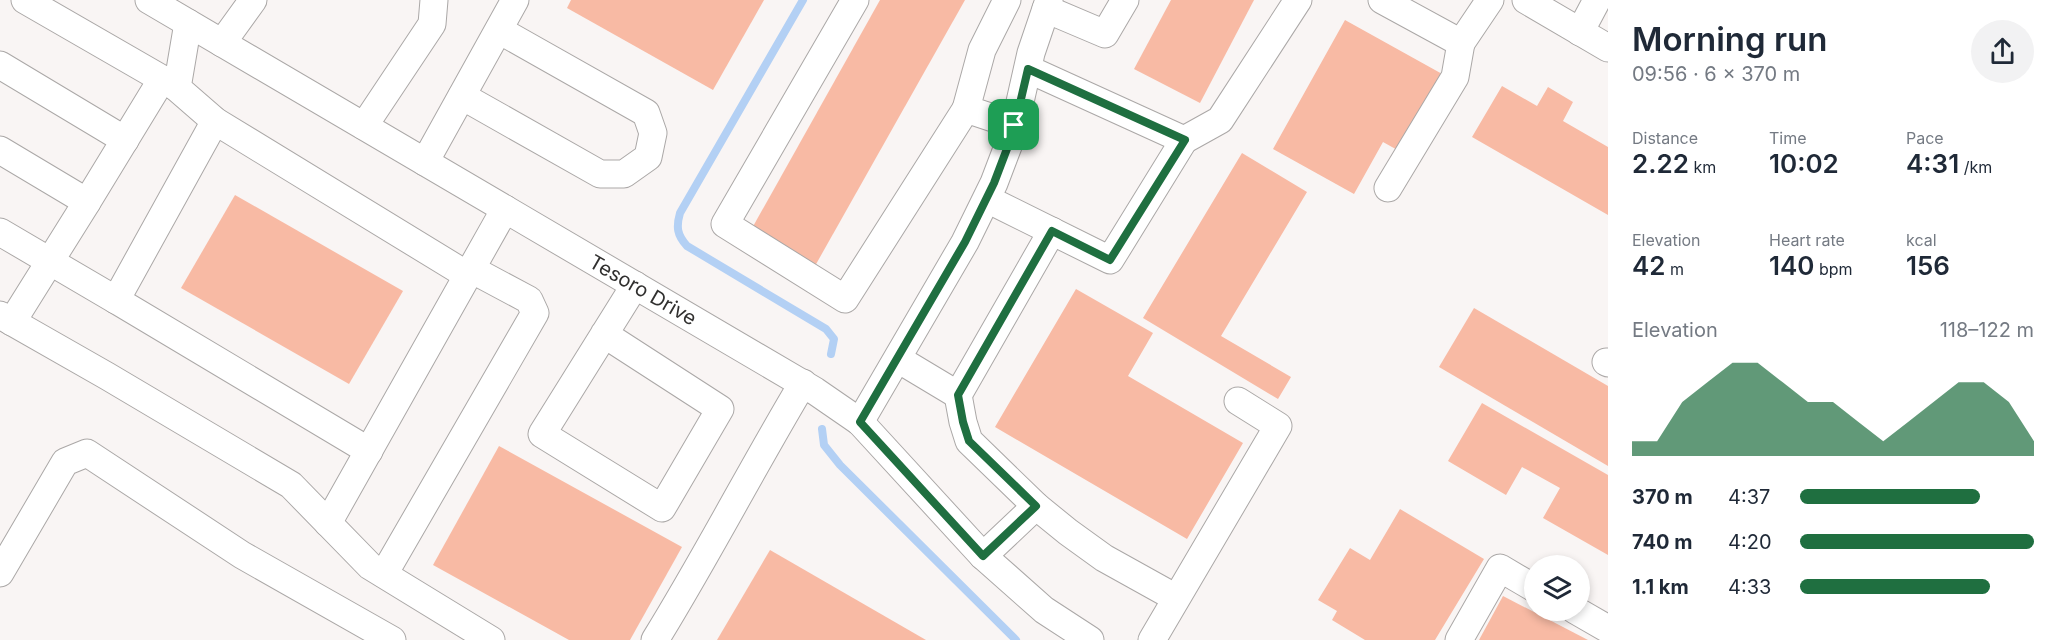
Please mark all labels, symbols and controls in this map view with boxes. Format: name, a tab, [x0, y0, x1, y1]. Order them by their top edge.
text: Morning run	[1632, 19, 1827, 59]
button: share	[1971, 20, 2034, 83]
text: 09:56 · 6 × 370 m	[1632, 62, 1800, 86]
pin	[988, 99, 1039, 150]
icon: arrive	[997, 108, 1030, 141]
text: Distance	[1632, 128, 1698, 148]
text: Time	[1769, 128, 1807, 148]
text: Pace	[1906, 128, 1944, 148]
text: 2.22	[1632, 148, 1689, 179]
text: 10:02	[1769, 148, 1839, 179]
text: 4:31	[1906, 148, 1959, 179]
text: km	[1689, 157, 1716, 177]
text: /km	[1959, 157, 1992, 177]
text: Elevation	[1632, 230, 1701, 250]
text: Heart rate	[1769, 230, 1845, 250]
text: kcal	[1906, 230, 1937, 250]
street label: Tesoro Drive	[585, 250, 701, 330]
text: 42	[1632, 250, 1666, 281]
text: 140	[1769, 250, 1814, 281]
text: 156	[1906, 250, 1950, 281]
text: m	[1666, 259, 1684, 279]
text: bpm	[1814, 259, 1853, 279]
text: Elevation	[1632, 318, 1718, 342]
text: 118–122 m	[1940, 318, 2034, 342]
text: 370 m	[1632, 485, 1693, 509]
text: 4:37	[1728, 485, 1770, 509]
text: 740 m	[1632, 530, 1692, 554]
text: 4:20	[1728, 530, 1772, 554]
map controls	[1524, 555, 1590, 621]
button: layers	[1524, 555, 1590, 621]
text: 1.1 km	[1632, 575, 1689, 599]
text: 4:33	[1728, 575, 1771, 599]

